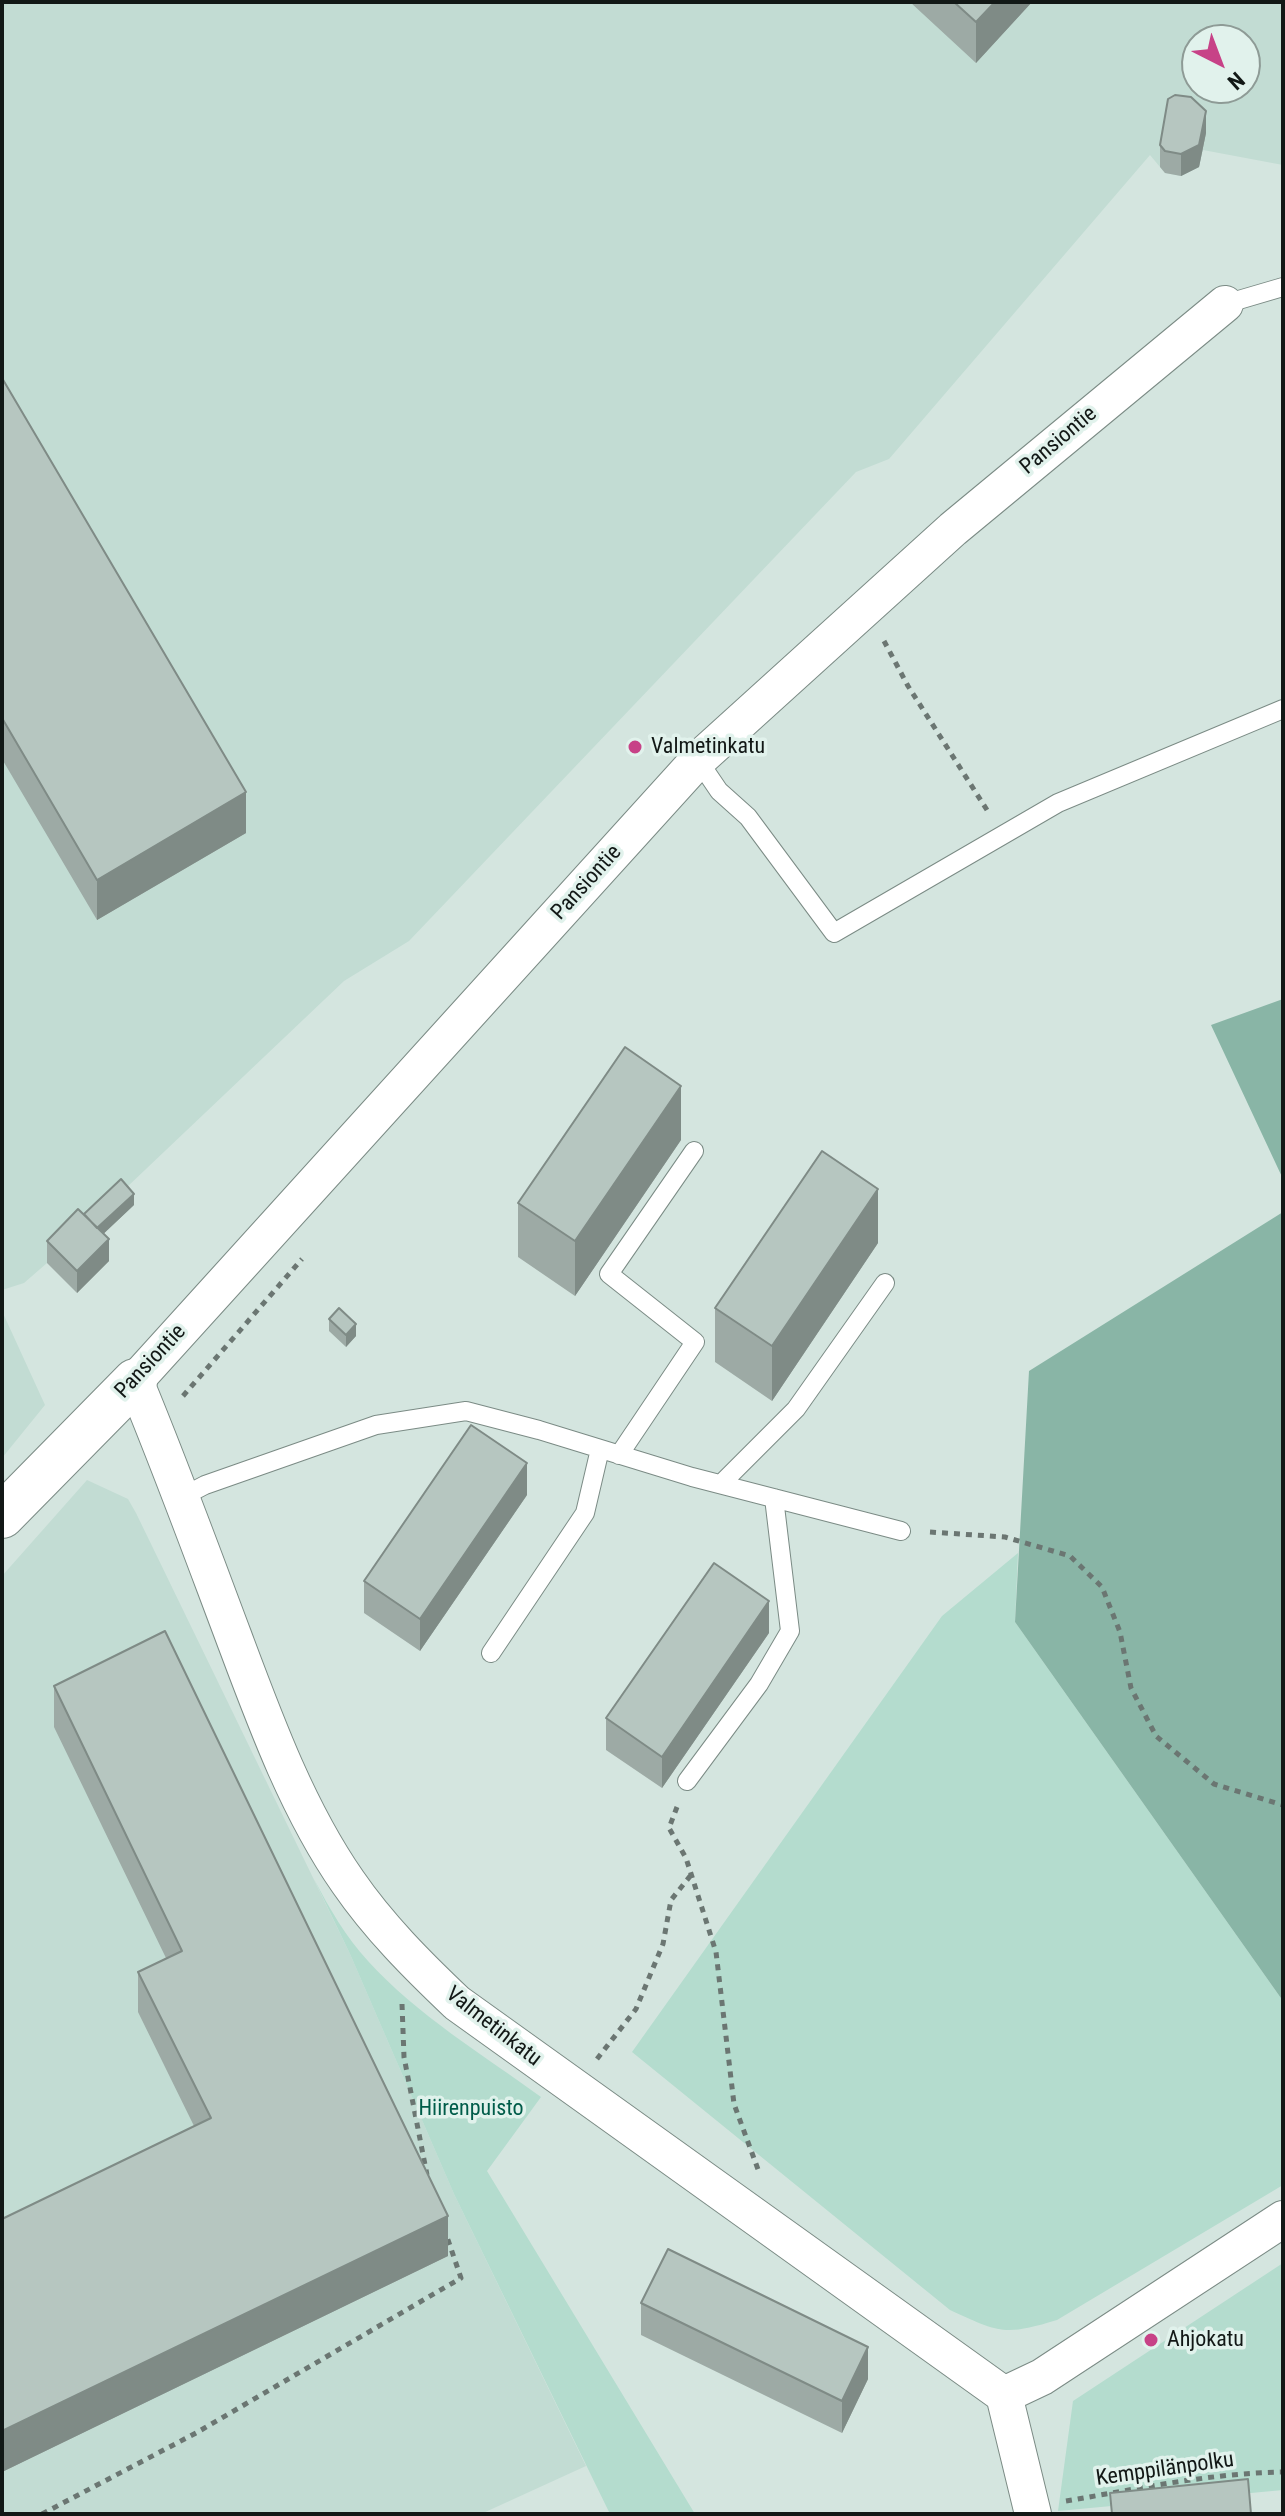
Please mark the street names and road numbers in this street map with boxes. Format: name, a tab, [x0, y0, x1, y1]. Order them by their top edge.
street label: Pansiontie	[1015, 401, 1103, 481]
street label: Pansiontie	[546, 840, 628, 926]
street label: Pansiontie	[110, 1319, 192, 1405]
street label: Valmetinkatu	[440, 1981, 546, 2073]
street label: Kemppilänpolku	[1094, 2447, 1236, 2493]

